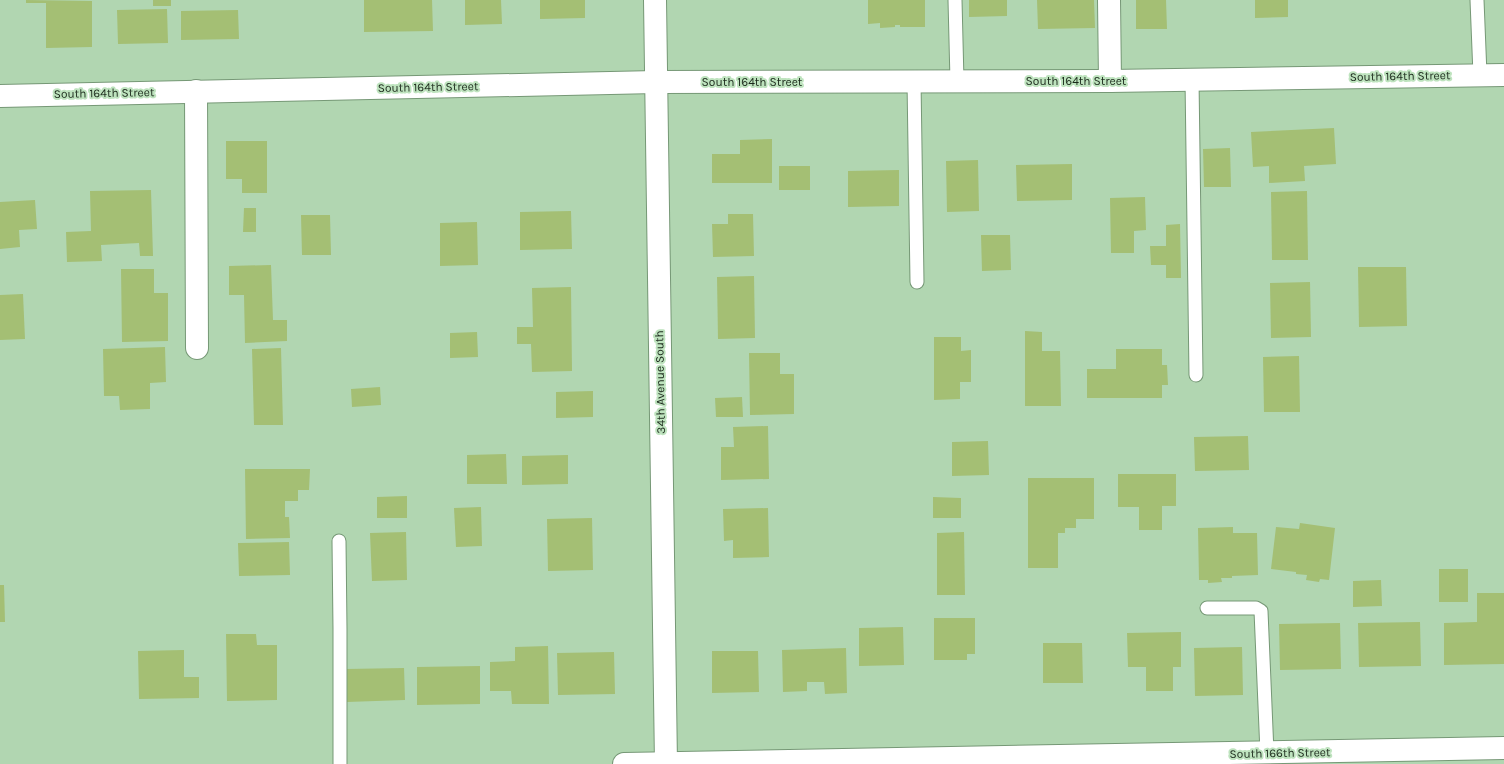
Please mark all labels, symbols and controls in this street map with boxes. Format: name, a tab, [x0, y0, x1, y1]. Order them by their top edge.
street label: South 164th Street	[1350, 68, 1451, 84]
street label: South 164th Street	[1026, 74, 1127, 88]
street label: South 164th Street	[702, 75, 803, 89]
street label: South 164th Street	[378, 79, 479, 95]
street label: South 164th Street	[54, 85, 155, 101]
street label: 34th Avenue South	[652, 330, 668, 434]
street label: South 166th Street	[1229, 745, 1331, 761]

